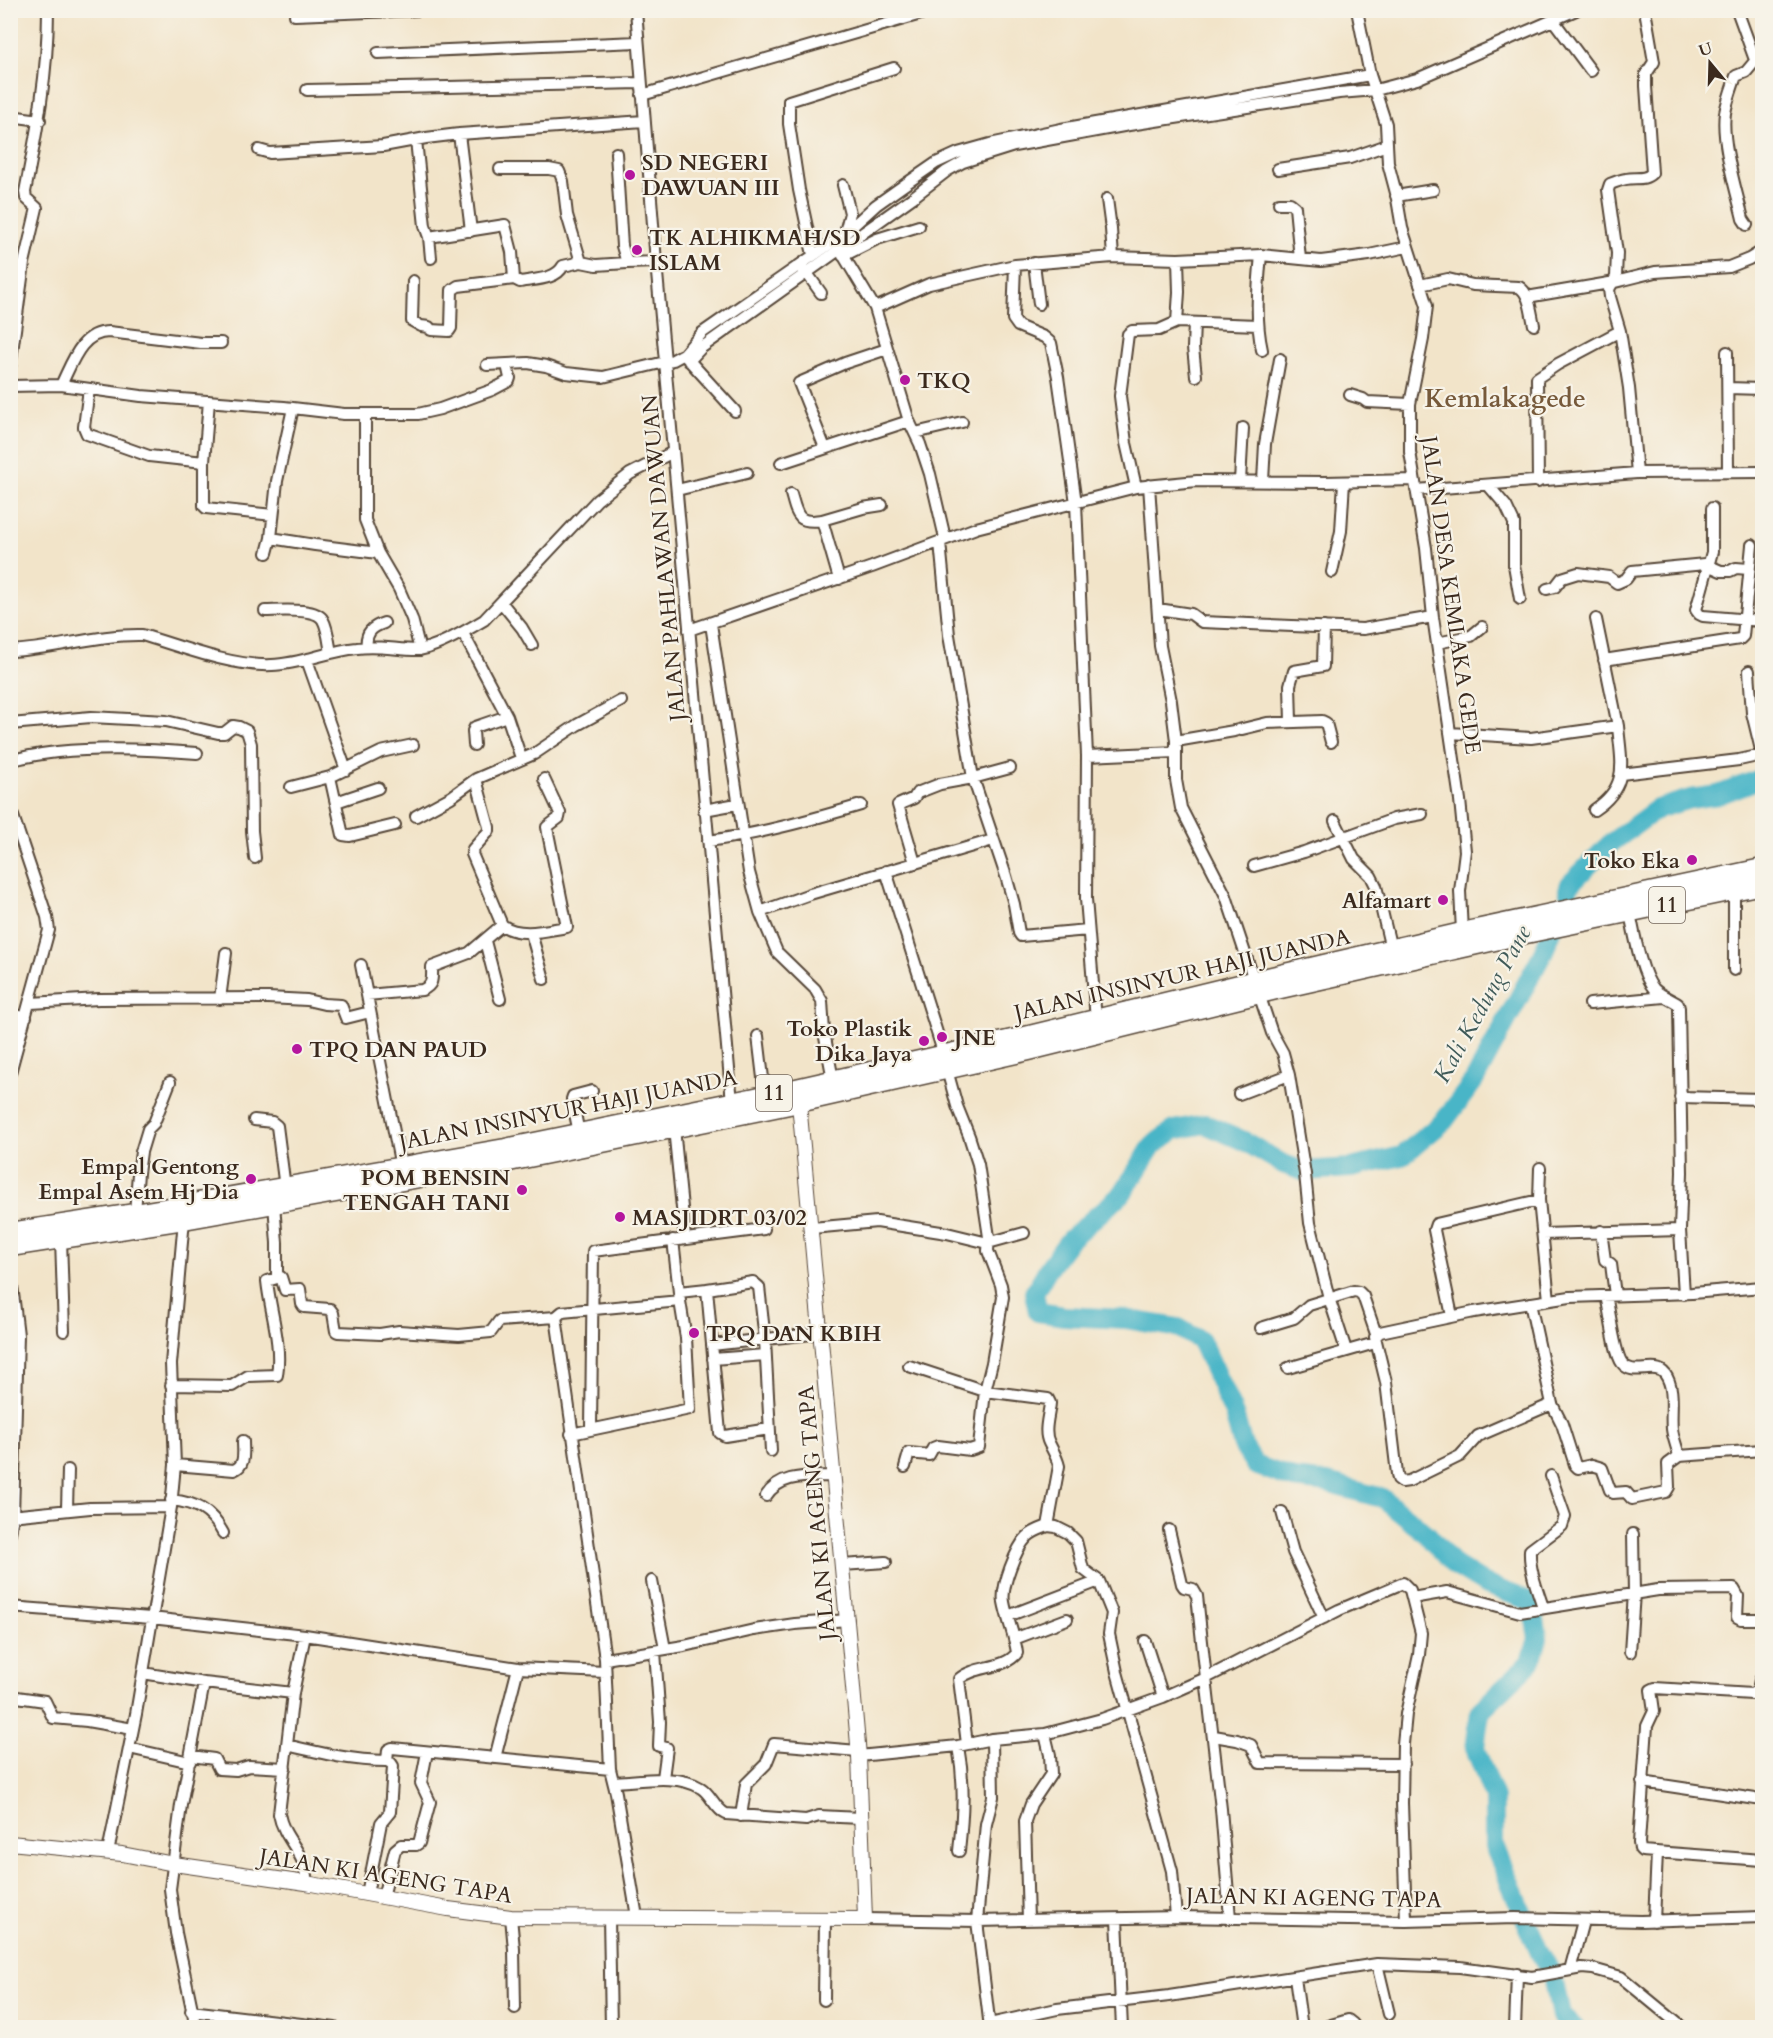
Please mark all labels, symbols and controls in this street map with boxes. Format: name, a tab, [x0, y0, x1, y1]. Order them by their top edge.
north arrow	[1680, 33, 1740, 93]
text: U	[1696, 37, 1715, 62]
place label: SD NEGERI DAWUAN III	[642, 148, 779, 203]
marker: SD NEGERI DAWUAN III	[623, 168, 637, 182]
place label: TK ALHIKMAH/SD ISLAM	[649, 223, 861, 278]
marker: TK ALHIKMAH/SD ISLAM	[630, 243, 644, 257]
place label: TKQ	[917, 366, 971, 396]
marker: TKQ	[898, 373, 912, 387]
district label: Kemlakagede	[1424, 381, 1586, 416]
street label: JALAN PAHLAWAN DAWUAN	[635, 393, 693, 725]
street label: JALAN DESA KEMLAKA GEDE	[1413, 431, 1488, 756]
place label: Toko Eka	[1584, 846, 1680, 876]
marker: Toko Eka	[1685, 853, 1699, 867]
place label: Alfamart	[1342, 886, 1431, 916]
road number: 11	[1649, 887, 1685, 923]
marker: Alfamart	[1436, 893, 1450, 907]
water label: Kali Kedung Pane	[1426, 919, 1540, 1089]
street label: JALAN INSINYUR HAJI JUANDA	[1008, 922, 1354, 1029]
place label: Toko Plastik Dika Jaya	[787, 1014, 912, 1069]
place label: JNE	[951, 1023, 996, 1053]
marker: JNE	[935, 1030, 949, 1044]
marker: Toko Plastik Dika Jaya	[917, 1034, 931, 1048]
place label: TPQ DAN PAUD	[309, 1035, 487, 1065]
marker: TPQ DAN PAUD	[290, 1042, 304, 1056]
street label: JALAN INSINYUR HAJI JUANDA	[394, 1062, 740, 1158]
road number: 11	[756, 1075, 792, 1111]
place label: Empal Gentong Empal Asem Hj Dia	[38, 1152, 240, 1207]
place label: POM BENSIN TENGAH TANI	[343, 1163, 510, 1218]
marker: Empal Gentong Empal Asem Hj Dia	[244, 1172, 258, 1186]
marker: POM BENSIN TENGAH TANI	[515, 1183, 529, 1197]
place label: MASJIDRT 03/02	[632, 1203, 807, 1233]
marker: MASJIDRT 03/02	[613, 1210, 627, 1224]
place label: TPQ DAN KBIH	[706, 1319, 881, 1349]
marker: TPQ DAN KBIH	[687, 1326, 701, 1340]
street label: JALAN KI AGENG TAPA	[791, 1384, 843, 1645]
street label: JALAN KI AGENG TAPA	[254, 1841, 515, 1911]
street label: JALAN KI AGENG TAPA	[1183, 1881, 1442, 1915]

